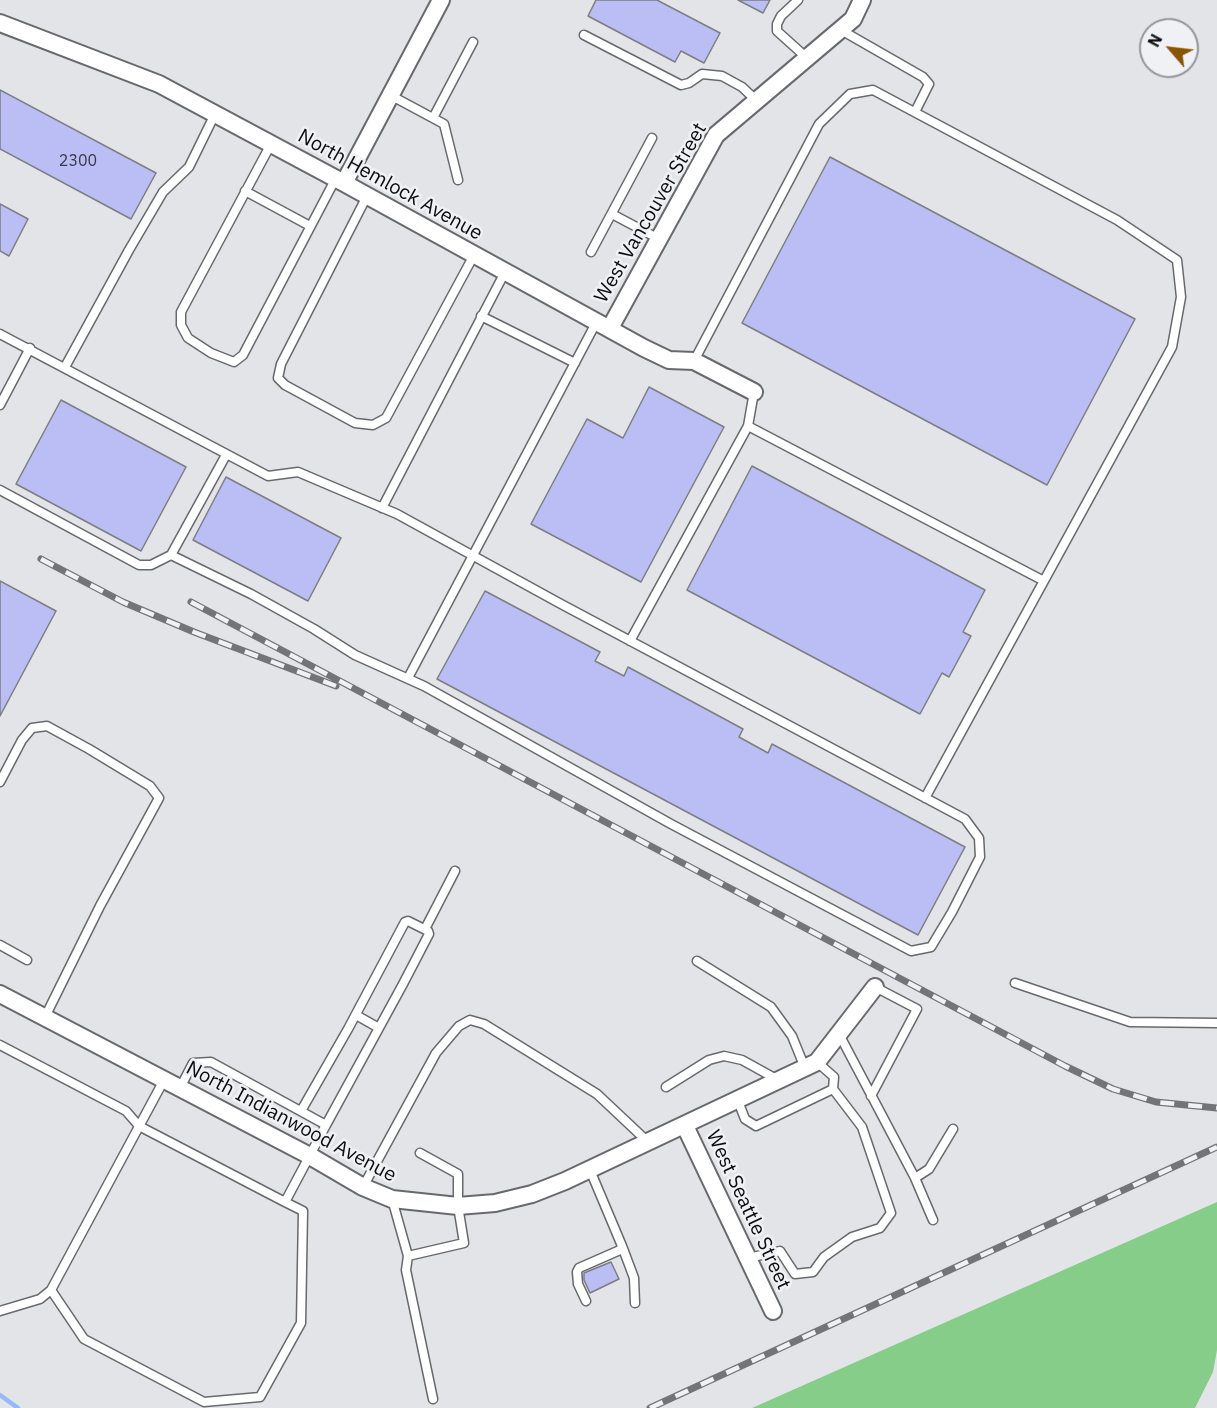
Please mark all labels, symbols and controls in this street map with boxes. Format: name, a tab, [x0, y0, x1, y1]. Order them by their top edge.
north arrow	[1139, 18, 1199, 78]
text: N	[1143, 31, 1166, 50]
street label: West Vancouver Street	[590, 119, 712, 307]
street label: North Hemlock Avenue	[294, 124, 486, 246]
house number: 2300	[59, 151, 97, 171]
street label: North Indianwood Avenue	[182, 1056, 400, 1188]
street label: West Seattle Street	[701, 1127, 795, 1293]

